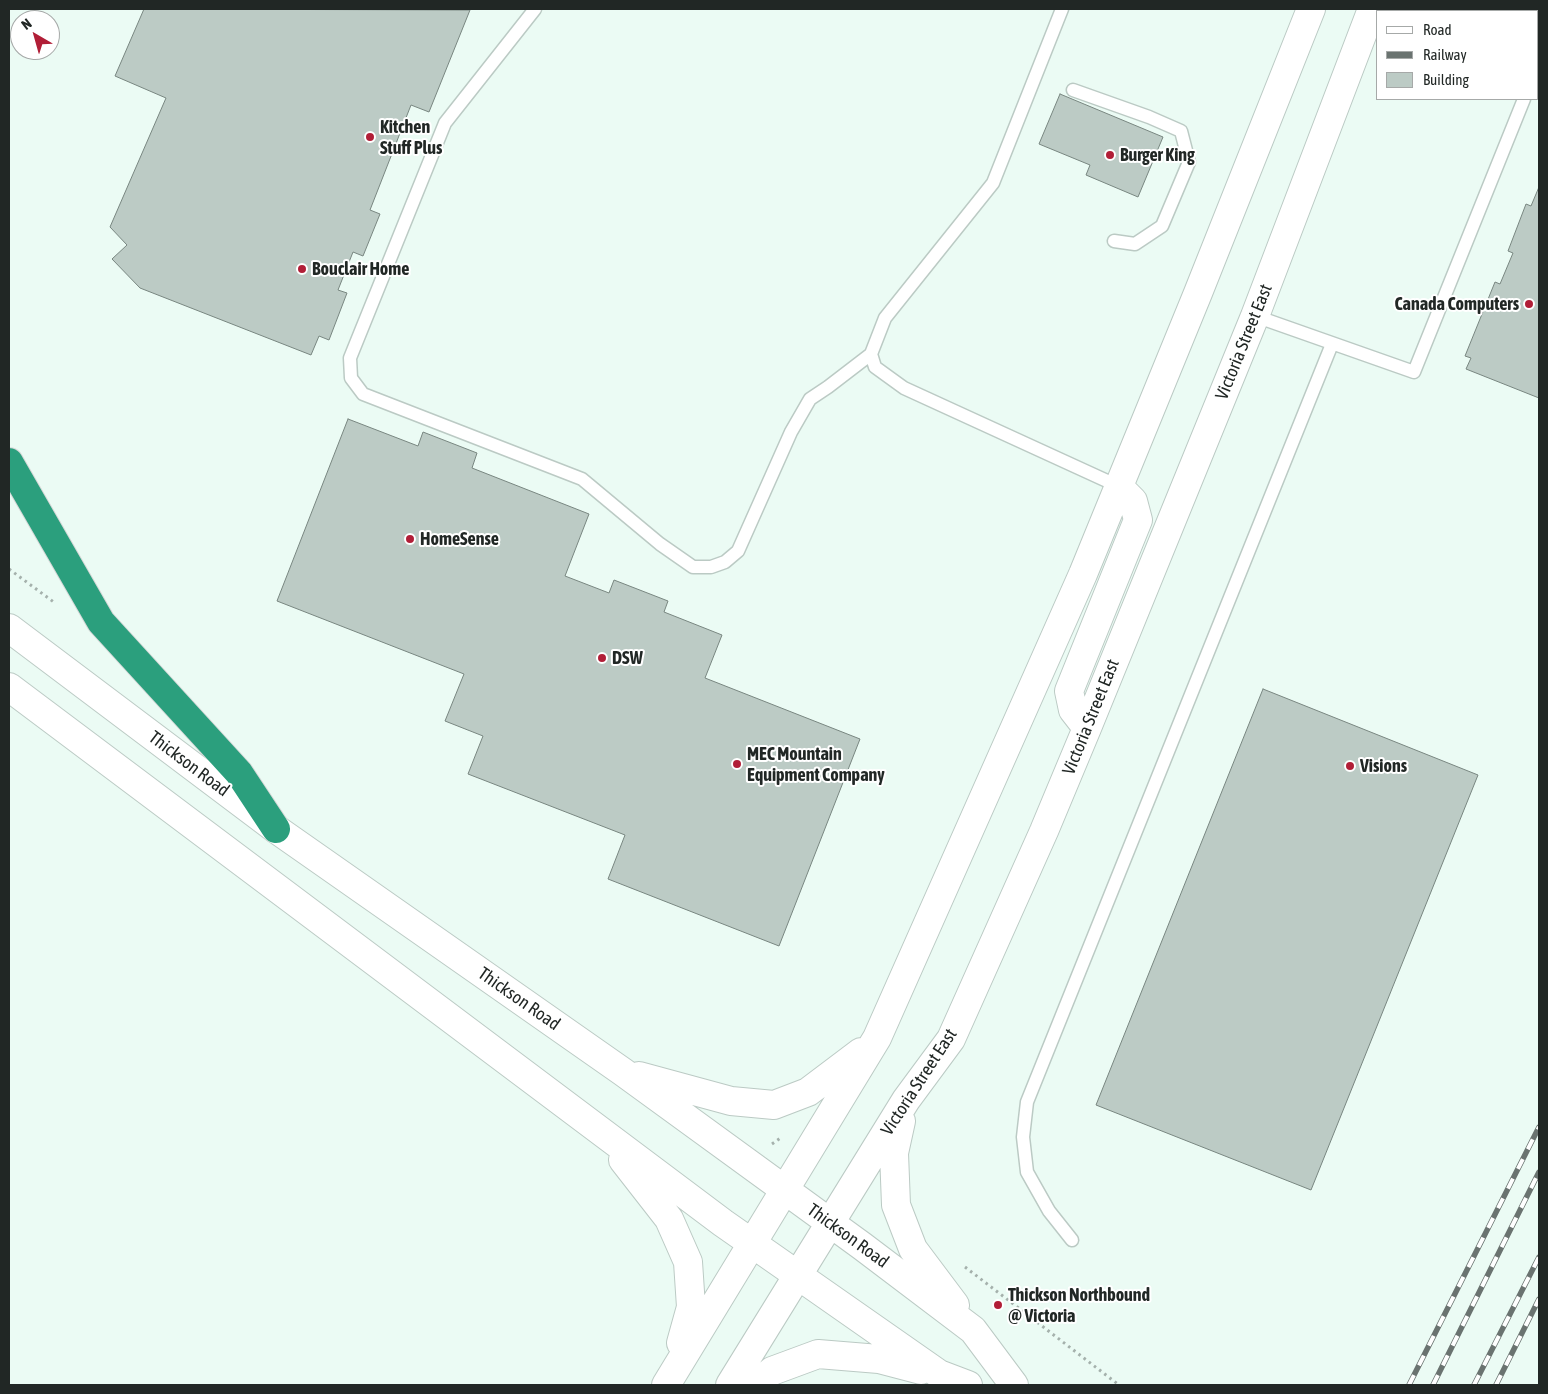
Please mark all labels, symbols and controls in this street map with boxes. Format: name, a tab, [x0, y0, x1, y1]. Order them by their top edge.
north arrow	[10, 10, 60, 60]
legend	[1376, 10, 1538, 100]
text: N	[18, 15, 35, 33]
text: Road	[1423, 21, 1452, 38]
text: Railway	[1423, 46, 1467, 63]
text: Building	[1423, 71, 1469, 88]
place label: Kitchen Stuff Plus	[380, 116, 442, 158]
marker: Kitchen Stuff Plus	[364, 131, 376, 143]
place label: Burger King	[1120, 144, 1195, 166]
marker: Burger King	[1104, 149, 1116, 161]
place label: Bouclair Home	[312, 258, 409, 280]
marker: Bouclair Home	[296, 263, 308, 275]
street label: Victoria Street East	[1211, 281, 1277, 403]
place label: Canada Computers	[1394, 293, 1519, 315]
marker: Canada Computers	[1523, 298, 1535, 310]
place label: HomeSense	[420, 528, 499, 550]
marker: HomeSense	[404, 533, 416, 545]
place label: DSW	[612, 647, 643, 669]
marker: DSW	[596, 652, 608, 664]
street label: Victoria Street East	[1058, 656, 1124, 778]
street label: Thickson Road	[144, 727, 234, 801]
place label: MEC Mountain Equipment Company	[747, 743, 885, 786]
place label: Visions	[1360, 755, 1407, 777]
marker: MEC Mountain Equipment Company	[731, 758, 743, 770]
marker: Visions	[1344, 760, 1356, 772]
street label: Thickson Road	[474, 963, 564, 1035]
street label: Victoria Street East	[876, 1025, 962, 1139]
street label: Thickson Road	[803, 1199, 893, 1273]
place label: Thickson Northbound @ Victoria	[1008, 1284, 1150, 1326]
marker: Thickson Northbound @ Victoria	[992, 1299, 1004, 1311]

